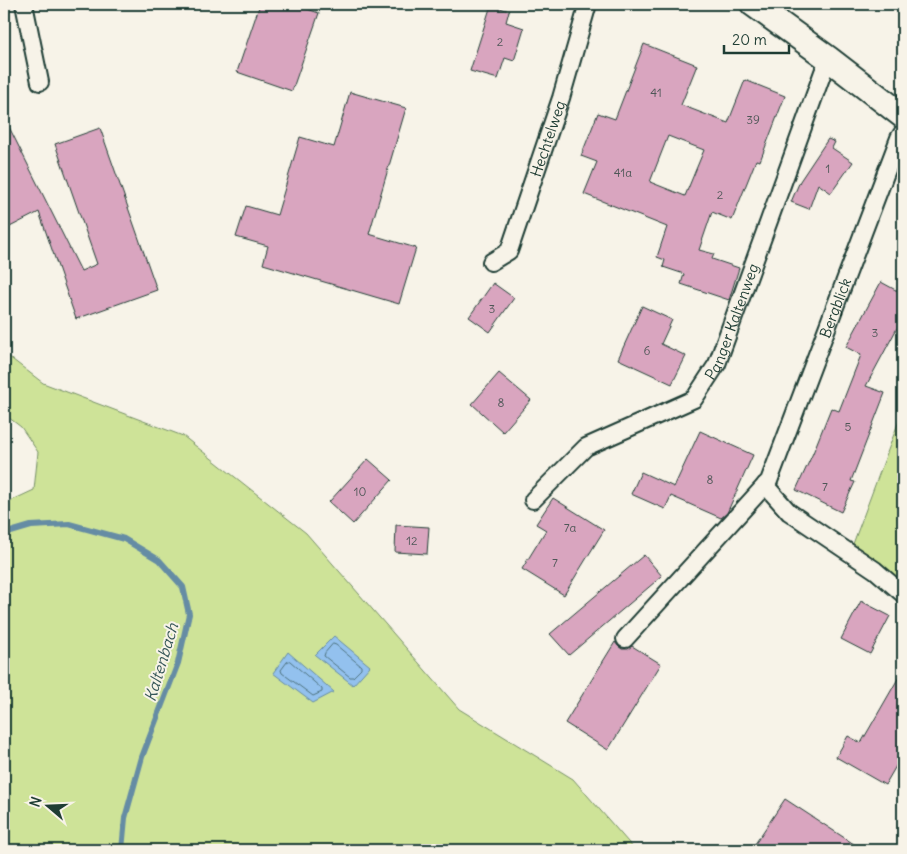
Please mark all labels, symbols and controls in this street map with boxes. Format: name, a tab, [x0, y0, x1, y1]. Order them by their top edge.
scale bar	[724, 22, 790, 54]
text: 20 m	[732, 30, 767, 49]
house number: 2	[497, 34, 504, 49]
house number: 41	[650, 85, 662, 100]
street label: Hechtelweg	[525, 98, 569, 179]
house number: 39	[746, 112, 760, 127]
house number: 1	[826, 161, 830, 176]
house number: 41a	[614, 165, 632, 180]
house number: 2	[717, 187, 724, 202]
street label: Panger Kaltenweg	[700, 261, 762, 383]
street label: Bergblick	[815, 275, 855, 340]
house number: 3	[489, 301, 496, 316]
house number: 3	[872, 325, 879, 340]
house number: 6	[644, 343, 651, 358]
house number: 8	[498, 395, 505, 410]
house number: 5	[845, 419, 852, 434]
house number: 8	[707, 472, 714, 487]
house number: 7	[822, 479, 828, 494]
house number: 10	[354, 484, 366, 499]
house number: 7a	[564, 520, 577, 535]
house number: 12	[406, 533, 418, 548]
house number: 7	[552, 555, 558, 570]
water label: Kaltenbach	[140, 620, 183, 704]
north arrow	[22, 782, 72, 832]
text: N	[26, 794, 46, 809]

